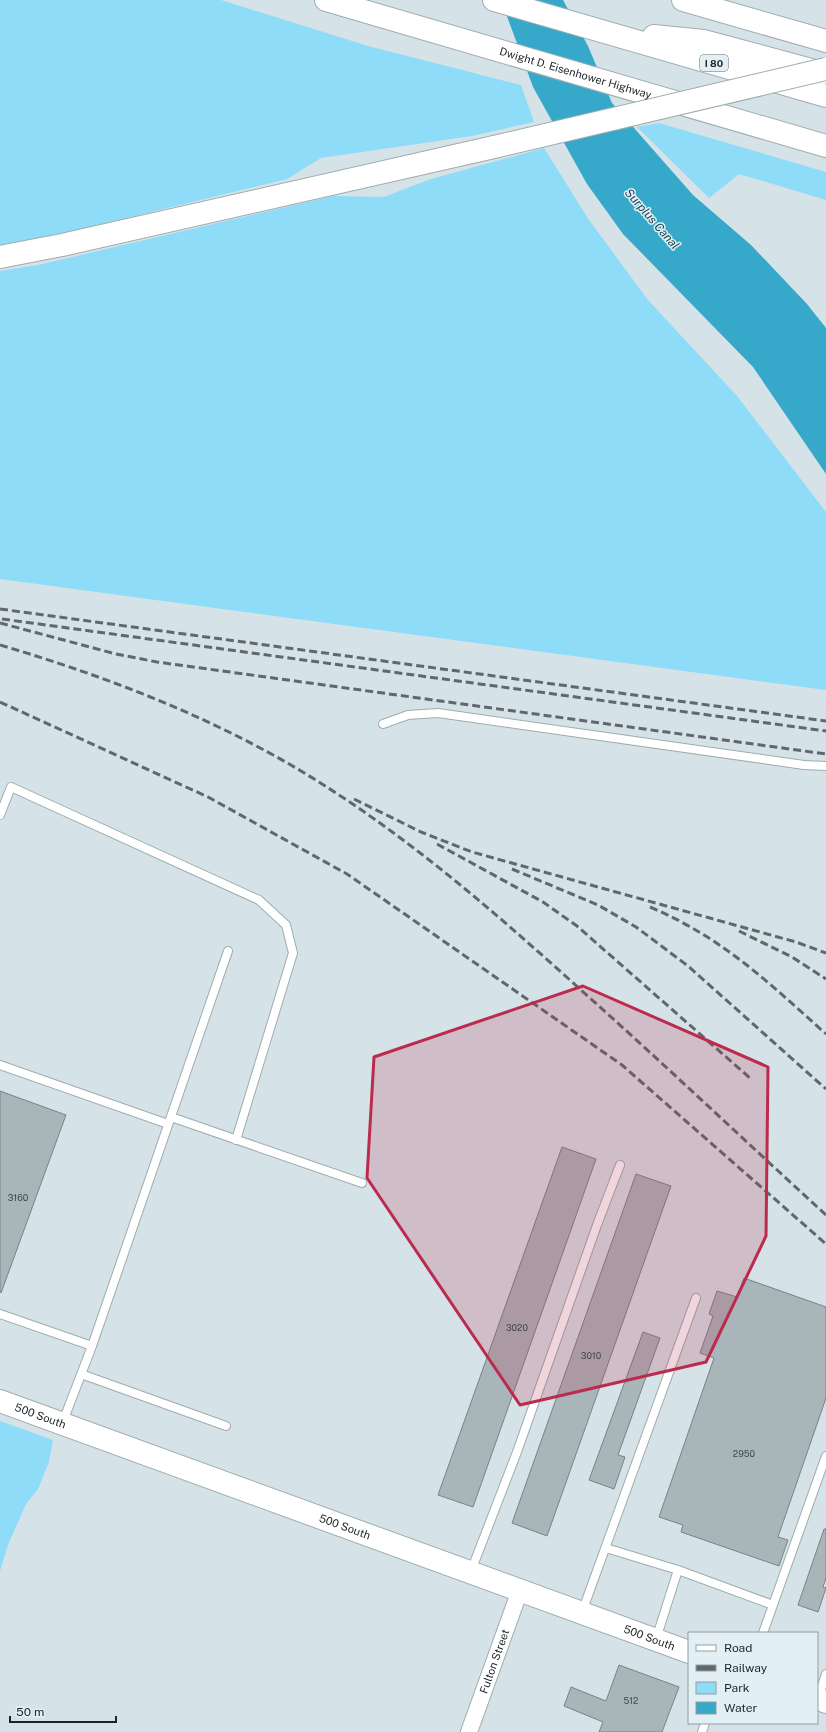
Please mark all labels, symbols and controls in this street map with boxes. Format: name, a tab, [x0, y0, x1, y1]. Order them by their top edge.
street label: Dwight D. Eisenhower Highway	[498, 45, 653, 101]
road number: I 80	[700, 55, 728, 71]
water label: Surplus Canal	[622, 186, 682, 252]
house number: 3160	[8, 1192, 29, 1203]
house number: 3020	[506, 1322, 528, 1333]
house number: 3010	[581, 1350, 602, 1361]
street label: 500 South	[13, 1401, 68, 1431]
house number: 2950	[733, 1448, 756, 1459]
street label: 500 South	[318, 1512, 372, 1541]
street label: 500 South	[622, 1623, 677, 1652]
street label: Fulton Street	[477, 1628, 511, 1695]
legend	[688, 1632, 818, 1724]
text: Road	[724, 1641, 752, 1655]
text: Railway	[724, 1661, 768, 1675]
text: Park	[724, 1681, 750, 1695]
house number: 512	[624, 1695, 638, 1706]
scale bar	[10, 1698, 116, 1724]
text: Water	[724, 1701, 758, 1715]
text: 50 m	[16, 1705, 44, 1719]

